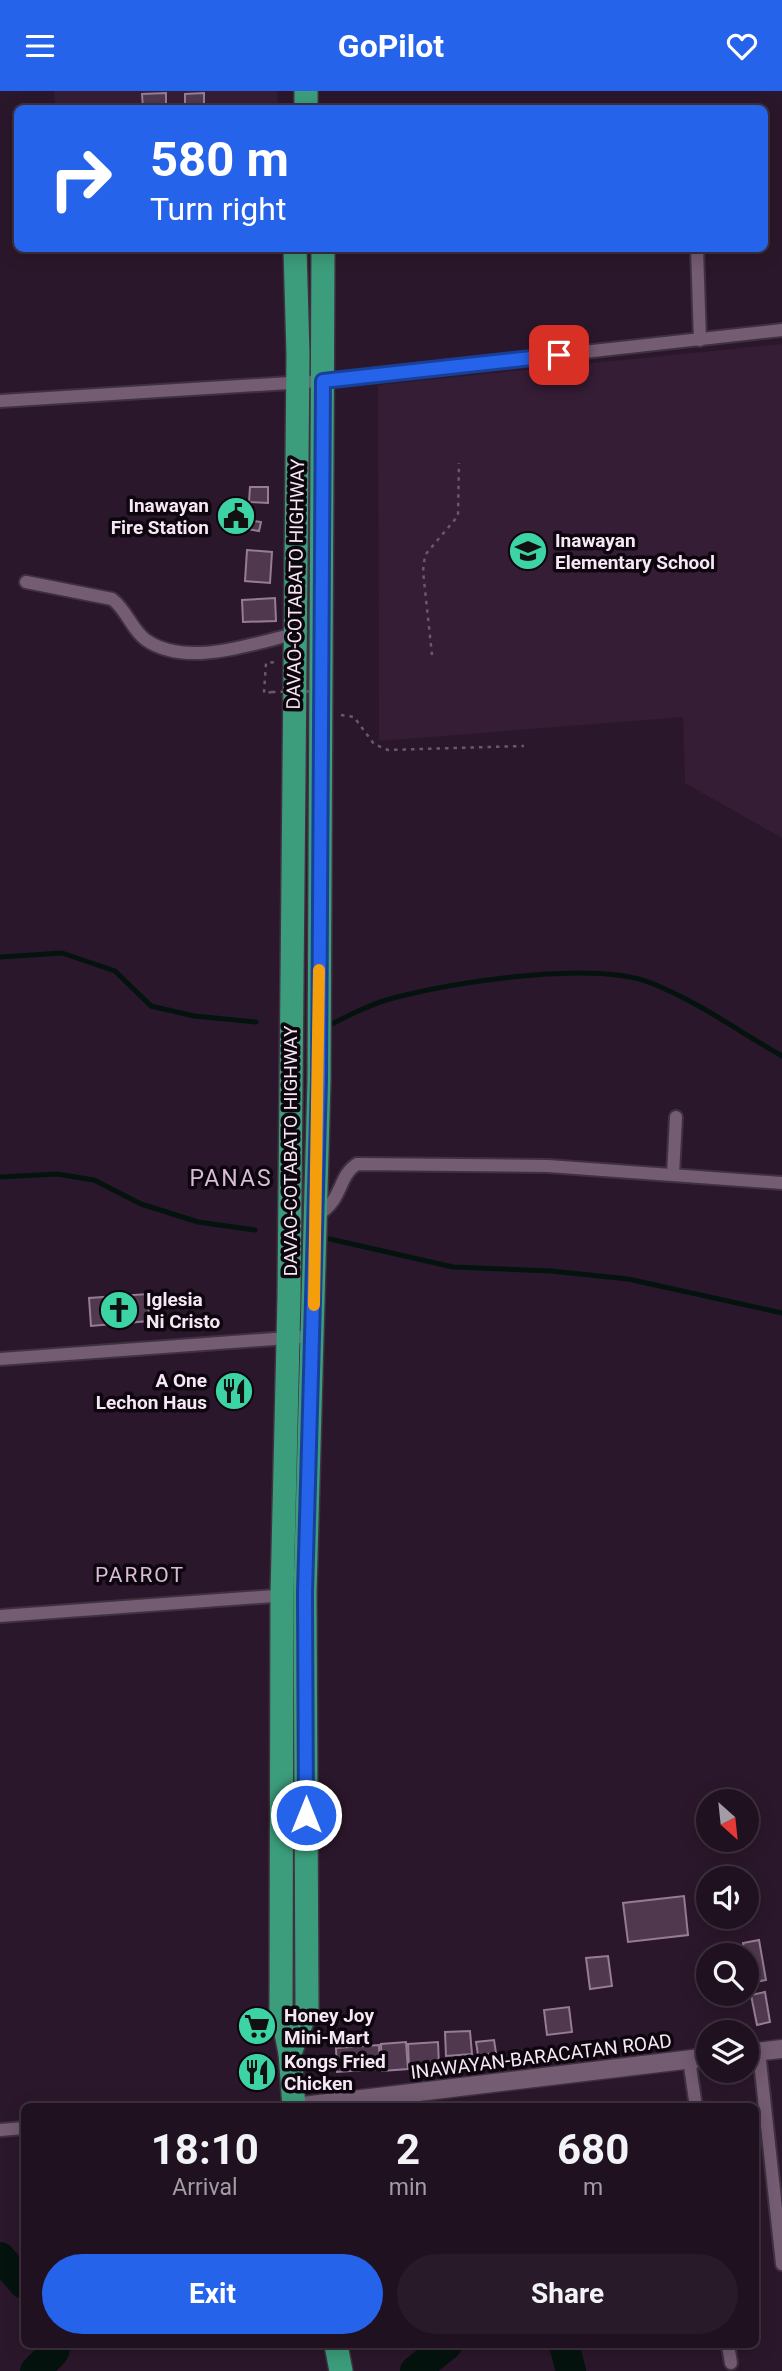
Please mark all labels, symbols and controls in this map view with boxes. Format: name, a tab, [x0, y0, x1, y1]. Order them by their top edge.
icon: menu	[21, 27, 59, 65]
text: GoPilot	[338, 27, 444, 65]
icon: heart	[723, 27, 761, 65]
text: 580 m	[150, 131, 289, 188]
icon: right	[35, 133, 126, 224]
text: Turn right	[150, 190, 286, 228]
pin	[529, 325, 589, 385]
icon: arrive	[540, 336, 578, 374]
street label: DAVAO-COTABATO HIGHWAY	[282, 458, 309, 709]
place label: Inawayan Fire Station	[111, 494, 209, 539]
public building icon: Inawayan Fire Station	[215, 495, 257, 537]
place label: Inawayan Elementary School	[555, 529, 715, 574]
school or university icon: Inawayan Elementary School	[507, 530, 549, 572]
street label: DAVAO-COTABATO HIGHWAY	[279, 1025, 302, 1276]
district label: PANAS	[189, 1165, 273, 1192]
place label: Iglesia Ni Cristo	[146, 1288, 221, 1333]
church icon: Iglesia Ni Cristo	[98, 1289, 140, 1331]
place label: A One Lechon Haus	[96, 1369, 207, 1414]
restaurant icon: A One Lechon Haus	[213, 1370, 255, 1412]
district label: PARROT	[95, 1563, 185, 1587]
position arrow	[269, 1778, 343, 1852]
north arrow	[696, 1789, 760, 1851]
map controls	[696, 1789, 759, 2083]
button: sound	[696, 1866, 759, 1929]
button: search	[696, 1943, 759, 2006]
place label: Honey Joy Mini-Mart	[284, 2004, 374, 2049]
supermarket icon: Honey Joy Mini-Mart	[236, 2005, 278, 2047]
button: layers	[696, 2020, 759, 2083]
street label: INAWAYAN-BARACATAN ROAD	[409, 2029, 673, 2084]
place label: Kongs Fried Chicken	[284, 2050, 386, 2095]
restaurant icon: Kongs Fried Chicken	[236, 2051, 278, 2093]
text: 18:10	[151, 2125, 259, 2174]
text: 2	[396, 2125, 420, 2174]
text: 680	[557, 2125, 629, 2174]
text: Arrival	[172, 2174, 238, 2201]
text: min	[389, 2174, 427, 2201]
text: m	[583, 2174, 603, 2201]
button: Exit	[42, 2254, 383, 2334]
button: Share	[397, 2254, 738, 2334]

